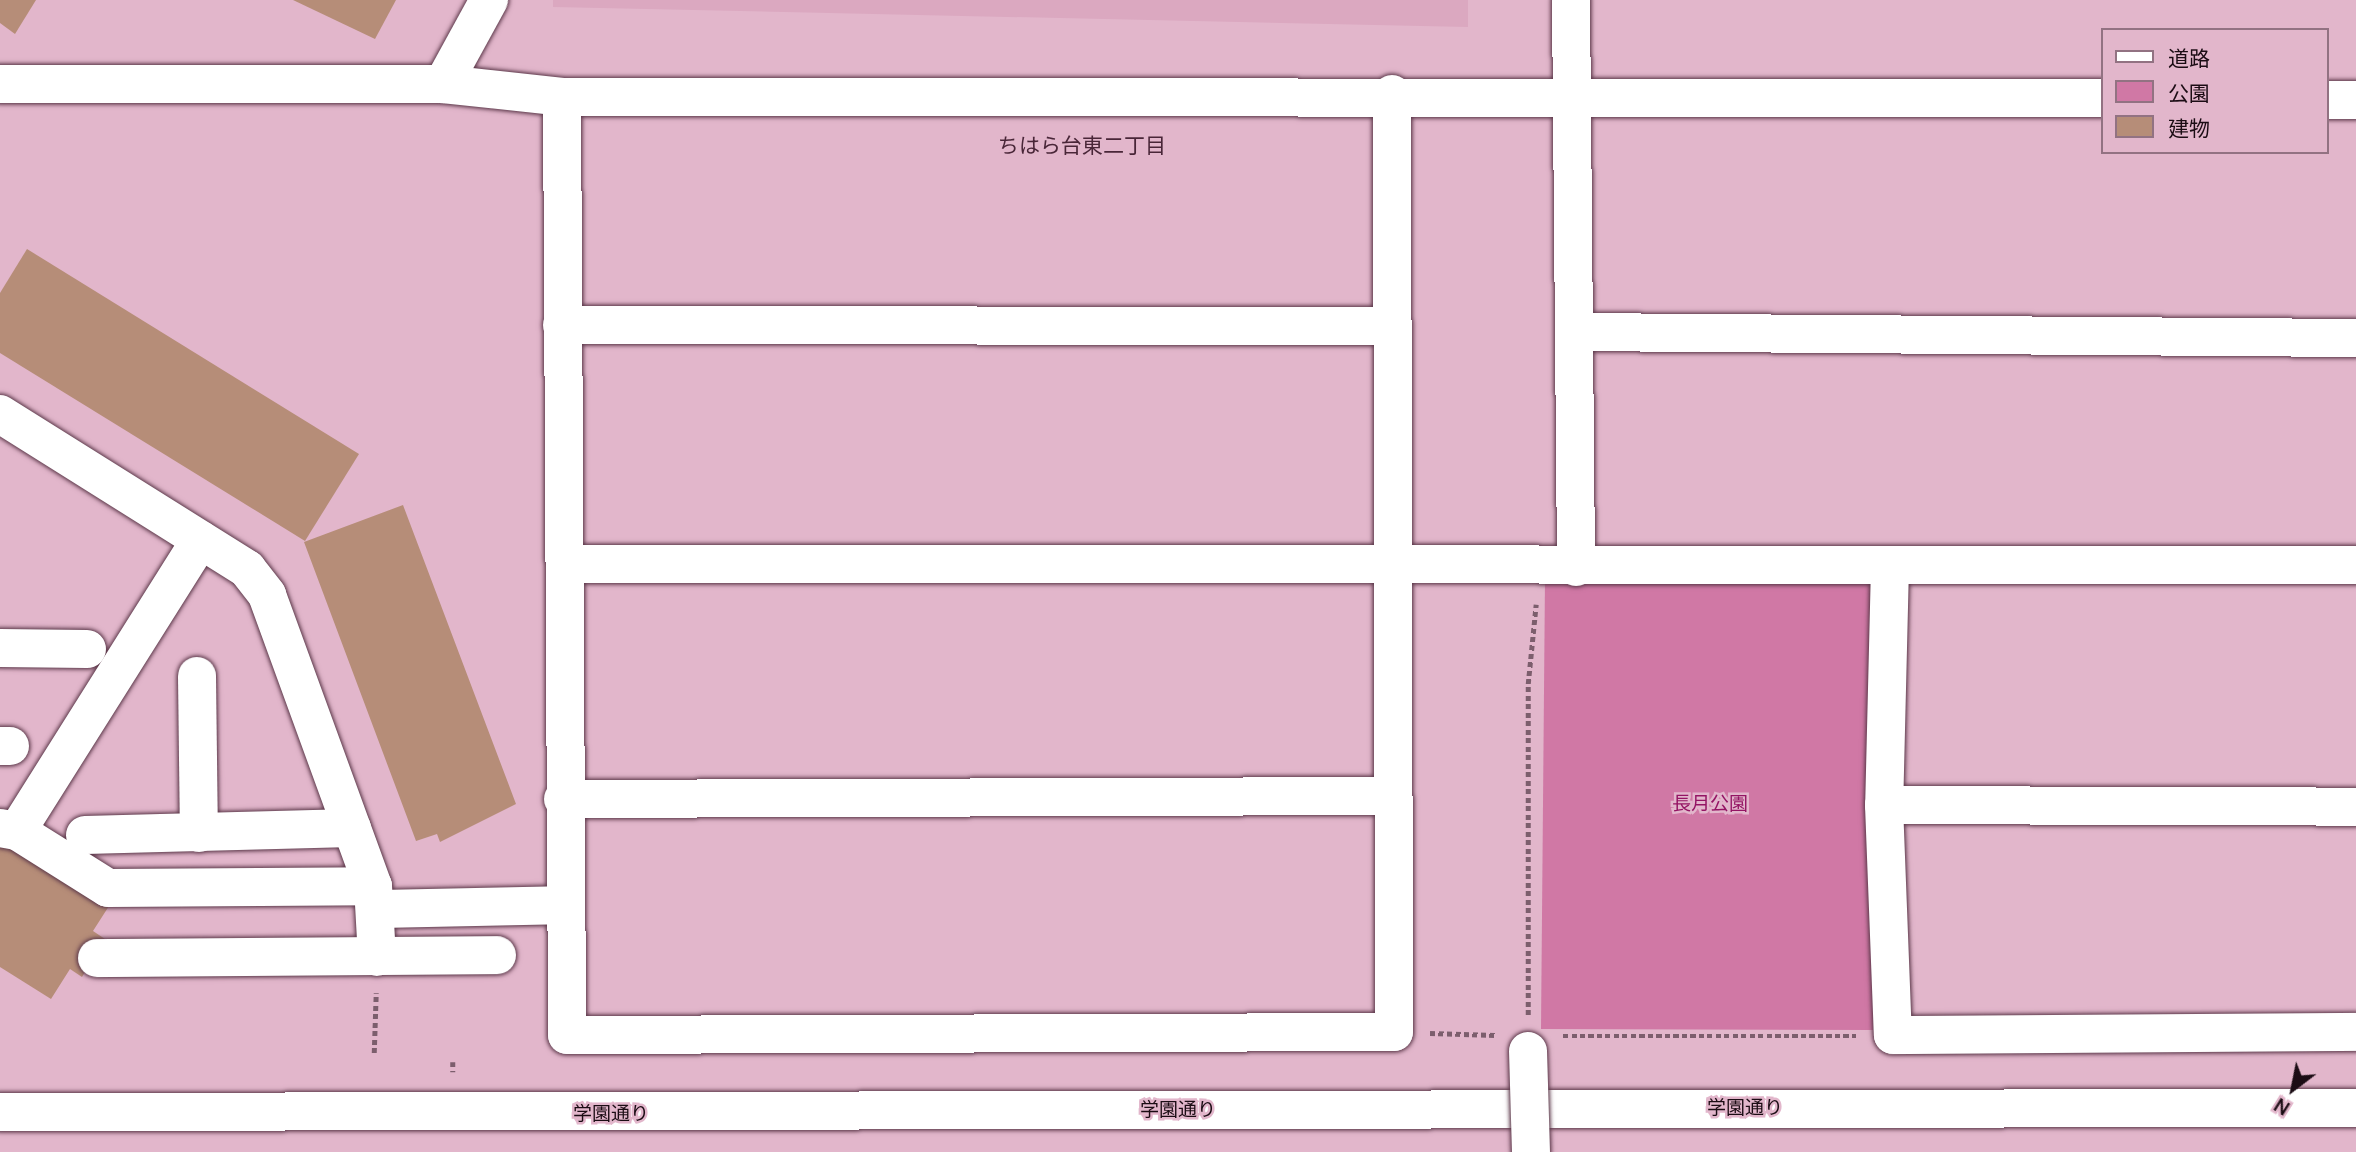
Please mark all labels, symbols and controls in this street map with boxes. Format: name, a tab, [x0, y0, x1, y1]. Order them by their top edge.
legend	[2100, 28, 2328, 154]
text: 道路	[2168, 44, 2210, 72]
text: 公園	[2168, 79, 2210, 107]
text: 建物	[2168, 114, 2210, 142]
district label: ちはら台東二丁目	[998, 132, 1166, 158]
park label: 長月公園	[1672, 793, 1748, 815]
north arrow	[2258, 1054, 2328, 1124]
text: N	[2269, 1092, 2295, 1121]
street label: 学園通り	[1707, 1097, 1783, 1119]
street label: 学園通り	[1140, 1099, 1216, 1121]
street label: 学園通り	[573, 1103, 649, 1125]

